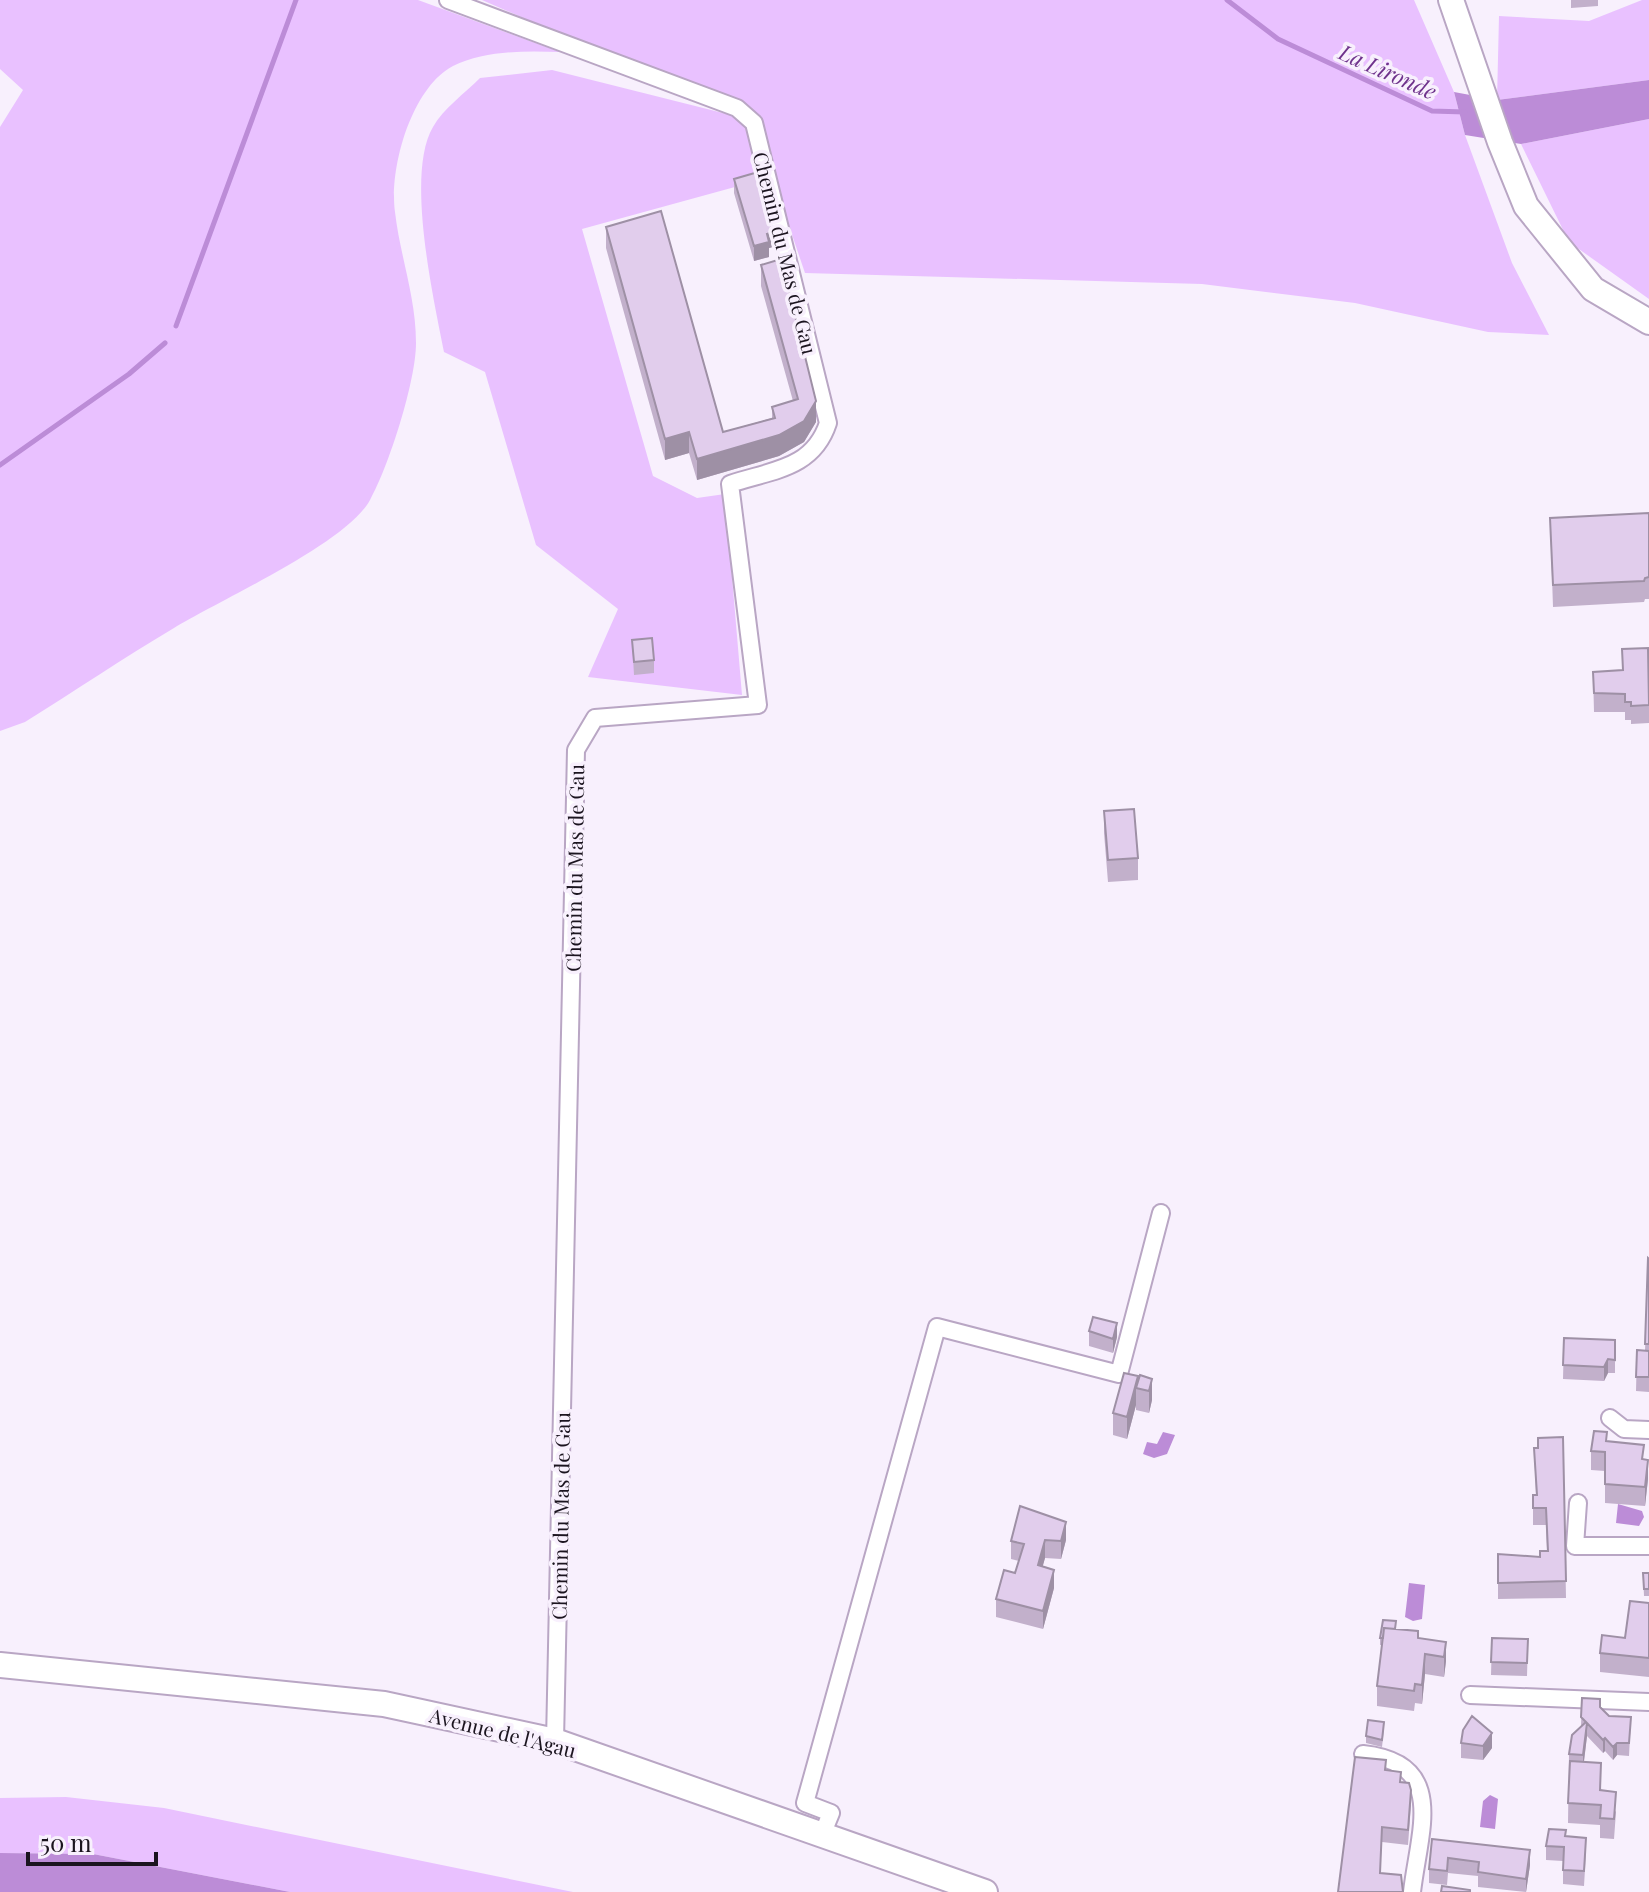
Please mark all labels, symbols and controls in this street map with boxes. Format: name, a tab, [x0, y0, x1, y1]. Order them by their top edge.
water label: La Lironde	[1334, 36, 1442, 106]
street label: Chemin du Mas de Gau	[748, 149, 824, 357]
street label: Chemin du Mas de Gau	[559, 763, 589, 972]
street label: Chemin du Mas de Gau	[545, 1411, 575, 1620]
street label: Avenue de l'Agau	[426, 1701, 579, 1763]
scale bar	[28, 1816, 156, 1866]
text: 50 m	[40, 1826, 92, 1858]

